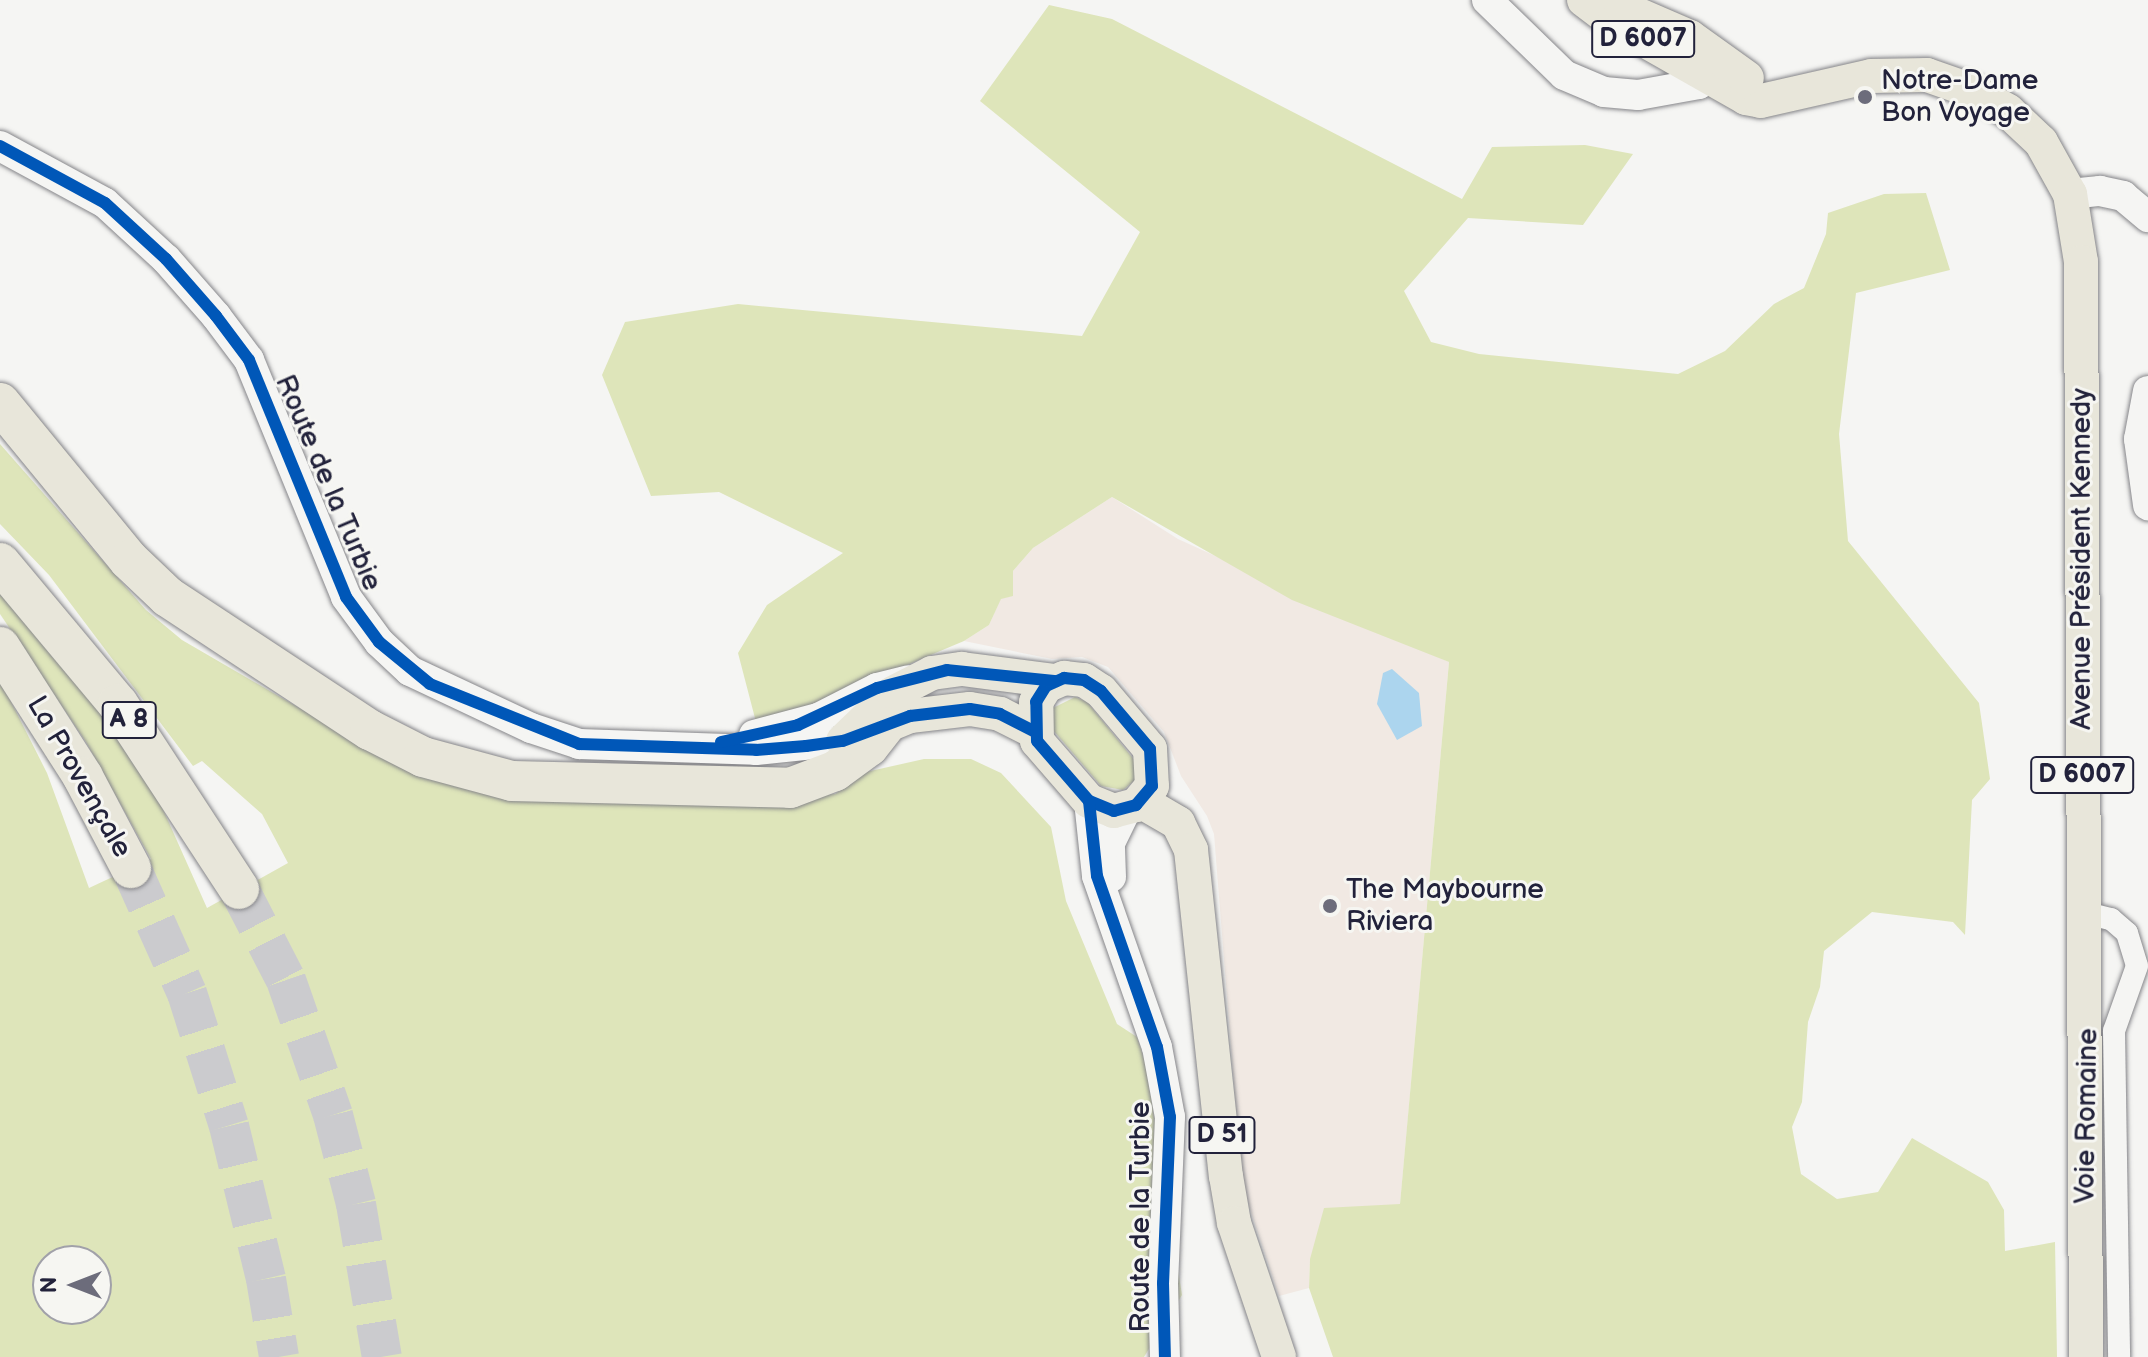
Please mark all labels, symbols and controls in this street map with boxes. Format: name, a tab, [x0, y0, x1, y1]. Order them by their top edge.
road number: D 6007	[1591, 17, 1695, 61]
place label: Notre-Dame Bon Voyage	[1881, 64, 2038, 130]
marker: Notre-Dame Bon Voyage	[1856, 88, 1874, 106]
street label: Route de la Turbie	[267, 370, 389, 596]
street label: Avenue Président Kennedy	[2065, 388, 2099, 730]
street label: La Provençale	[19, 690, 139, 864]
road number: A 8	[101, 698, 157, 742]
road number: D 6007	[2030, 753, 2134, 797]
place label: The Maybourne Riviera	[1346, 873, 1544, 939]
marker: The Maybourne Riviera	[1321, 897, 1339, 915]
street label: Voie Romaine	[2069, 1028, 2105, 1204]
street label: Route de la Turbie	[1124, 1101, 1158, 1333]
road number: D 51	[1188, 1113, 1256, 1157]
north arrow	[32, 1245, 112, 1325]
text: N	[36, 1277, 63, 1293]

